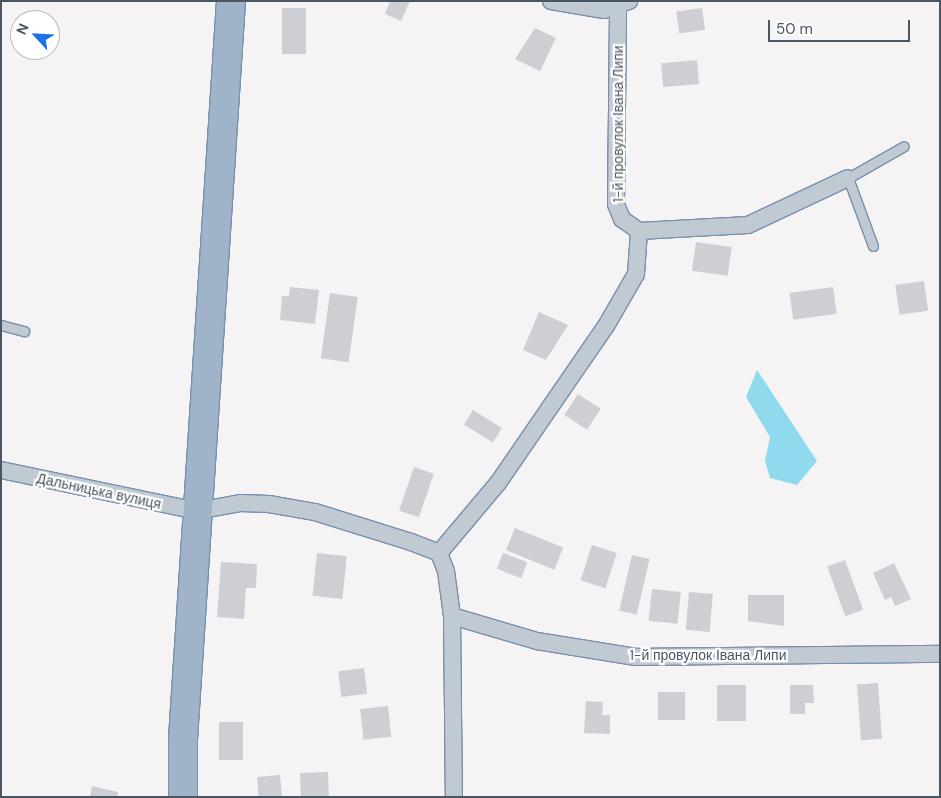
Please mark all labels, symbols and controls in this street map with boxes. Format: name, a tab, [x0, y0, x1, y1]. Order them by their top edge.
north arrow	[10, 10, 60, 60]
scale bar	[771, 10, 914, 42]
text: 50 m	[776, 19, 813, 39]
text: N	[12, 21, 33, 38]
street label: 1-й провулок Івана Липи	[610, 45, 626, 203]
street label: Дальницька вулиця	[35, 470, 163, 512]
street label: 1-й провулок Івана Липи	[629, 647, 787, 663]

